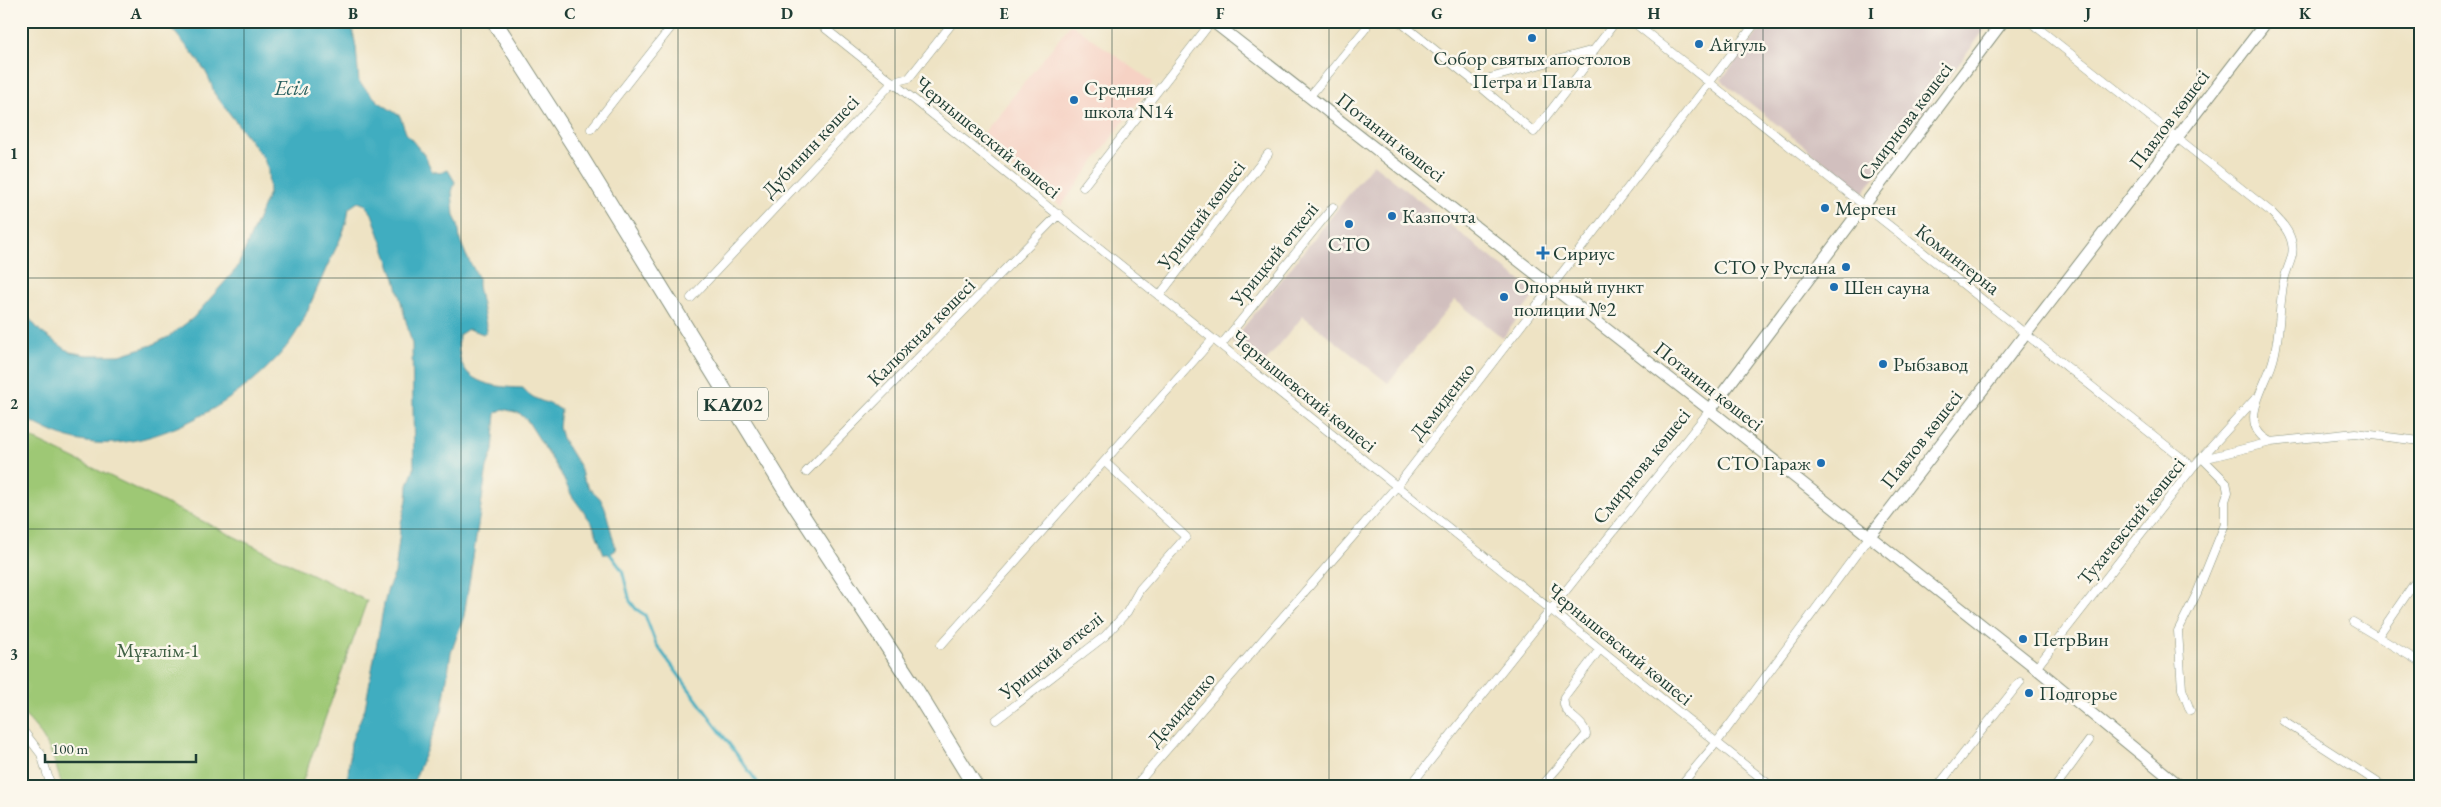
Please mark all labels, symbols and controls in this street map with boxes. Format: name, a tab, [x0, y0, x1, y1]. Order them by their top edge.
text: A	[129, 3, 142, 24]
text: B	[348, 3, 358, 24]
text: C	[564, 3, 576, 24]
text: D	[781, 3, 793, 24]
text: E	[999, 3, 1009, 24]
text: F	[1216, 3, 1225, 24]
text: G	[1431, 3, 1443, 24]
text: H	[1648, 3, 1661, 24]
text: I	[1868, 3, 1874, 24]
text: J	[2083, 3, 2091, 24]
text: K	[2299, 3, 2312, 24]
place label: Айгуль	[1708, 31, 1766, 57]
marker: Собор святых апостолов Петра и Павла	[1526, 32, 1538, 44]
marker: Айгуль	[1693, 38, 1705, 50]
place label: Собор святых апостолов Петра и Павла	[1433, 45, 1631, 94]
street label: Смирнова көшесі	[1852, 56, 1958, 186]
street label: Павлов көшесі	[2123, 64, 2215, 174]
street label: Чернышевский көшесі	[910, 70, 1066, 204]
water label: Есіл	[273, 74, 310, 101]
place label: Средняя школа N14	[1084, 75, 1173, 124]
street label: Потанин көшесі	[1331, 86, 1451, 188]
street label: Дубинин көшесі	[756, 89, 865, 203]
marker: Средняя школа N14	[1068, 94, 1080, 106]
text: 1	[10, 143, 18, 164]
street label: Урицкий көшесі	[1151, 155, 1251, 276]
place label: Мерген	[1835, 195, 1896, 221]
street label: Урицкий өткелі	[1223, 197, 1324, 312]
marker: Мерген	[1819, 202, 1831, 214]
place label: Казпочта	[1402, 203, 1476, 229]
marker: Казпочта	[1386, 210, 1398, 222]
marker: СТО	[1343, 218, 1355, 230]
street label: Коминтерна	[1910, 218, 2006, 300]
place label: СТО	[1328, 231, 1370, 257]
place label: Сириус	[1553, 240, 1615, 266]
marker: Сириус	[1537, 247, 1549, 259]
place label: СТО у Руслана	[1714, 254, 1836, 280]
marker: СТО у Руслана	[1840, 261, 1852, 273]
street label: Калюжная көшесі	[861, 272, 981, 392]
place label: Опорный пункт полиции №2	[1514, 273, 1644, 322]
place label: Шен сауна	[1844, 274, 1930, 300]
marker: Шен сауна	[1828, 281, 1840, 293]
marker: Опорный пункт полиции №2	[1498, 291, 1510, 303]
street label: Чернышевский көшесі	[1226, 324, 1382, 458]
street label: Потанин көшесі	[1649, 335, 1769, 437]
place label: Рыбзавод	[1893, 351, 1968, 377]
street label: Демиденко	[1404, 357, 1480, 445]
marker: Рыбзавод	[1877, 358, 1889, 370]
street label: Павлов көшесі	[1874, 384, 1968, 494]
road number: KAZ02	[698, 388, 768, 420]
text: 2	[10, 393, 19, 414]
street label: Смирнова көшесі	[1586, 403, 1696, 529]
place label: СТО Гараж	[1717, 450, 1811, 476]
street label: Тухачевский көшесі	[2071, 452, 2191, 590]
marker: СТО Гараж	[1815, 457, 1827, 469]
street label: Чернышевский көшесі	[1542, 577, 1698, 711]
street label: Урицкий өткелі	[993, 605, 1108, 706]
place label: ПетрВин	[2033, 626, 2109, 652]
marker: ПетрВин	[2017, 633, 2029, 645]
park label: Мұғалім-1	[116, 637, 200, 663]
text: 3	[10, 644, 18, 665]
street label: Демиденко	[1141, 666, 1221, 752]
place label: Подгорье	[2039, 680, 2118, 706]
marker: Подгорье	[2023, 687, 2035, 699]
scale bar	[45, 732, 196, 764]
text: 100 m	[52, 739, 89, 758]

